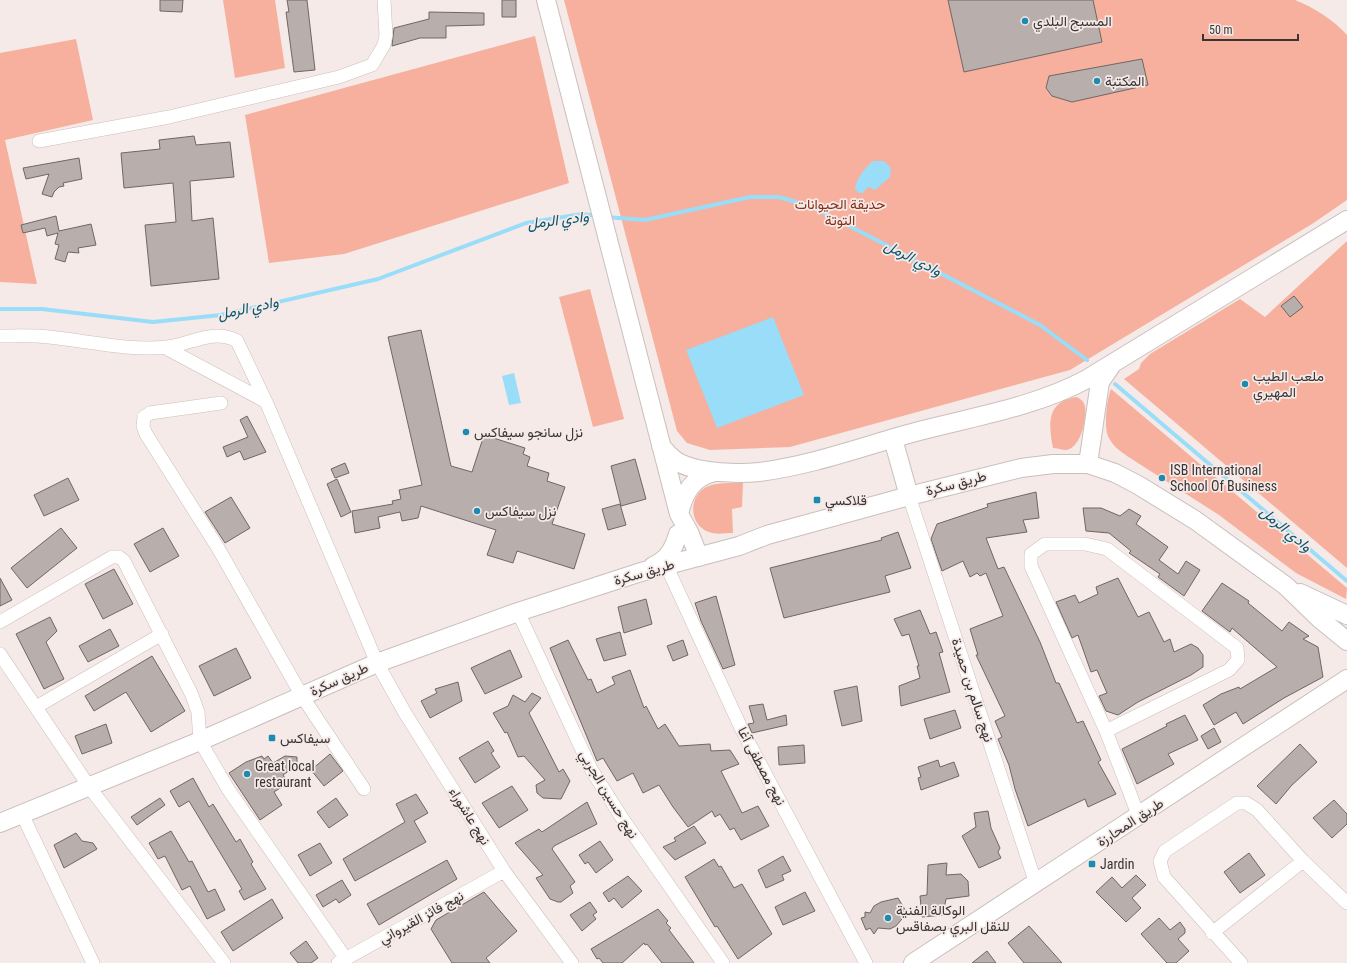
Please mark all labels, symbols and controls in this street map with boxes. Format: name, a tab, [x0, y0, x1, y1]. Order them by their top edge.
place label: المسبح البلدي	[1033, 13, 1112, 33]
marker: المسبح البلدي	[1020, 16, 1030, 26]
scale bar	[1203, 16, 1298, 42]
text: 50 m	[1209, 23, 1233, 37]
place label: المكتبة	[1105, 73, 1145, 90]
marker: المكتبة	[1092, 76, 1102, 86]
park label: حديقة الحيوانات التوتة	[795, 196, 885, 229]
water label: وادي الرمل	[526, 207, 590, 236]
water label: وادي الرمل	[880, 236, 945, 283]
water label: وادي الرمل	[216, 293, 281, 326]
place label: ملعب الطيب المهيري	[1253, 368, 1324, 404]
marker: ملعب الطيب المهيري	[1240, 379, 1250, 389]
place label: نزل سانجو سيفاكس	[474, 424, 583, 442]
marker: نزل سانجو سيفاكس	[461, 427, 471, 437]
place label: ISB International School Of Business	[1170, 462, 1277, 494]
street label: طريق سكرة	[924, 467, 988, 500]
marker: ISB International School Of Business	[1157, 473, 1167, 483]
place label: قلاكسي	[825, 492, 867, 512]
marker: قلاكسي	[812, 495, 822, 505]
water label: وادي الرمل	[1255, 502, 1316, 558]
place label: نزل سيفاكس	[485, 503, 556, 521]
marker: نزل سيفاكس	[472, 506, 482, 516]
street label: طريق سكرة	[612, 556, 676, 589]
street label: نهج سالم بن حميدة	[946, 636, 997, 745]
street label: طريق سكرة	[307, 659, 371, 700]
street label: نهج مصطفى آغا	[732, 724, 789, 809]
place label: سيفاكس	[280, 730, 330, 747]
marker: سيفاكس	[267, 733, 277, 743]
street label: نهج حسين الجربي	[573, 747, 642, 843]
place label: Great local restaurant	[255, 758, 315, 790]
marker: Great local restaurant	[242, 769, 252, 779]
street label: نهج عاشوراء	[444, 784, 494, 849]
street label: طريق المحارزة	[1094, 795, 1167, 850]
place label: Jardin	[1100, 856, 1135, 872]
marker: Jardin	[1087, 859, 1097, 869]
street label: نهج فائز القيرواني	[376, 887, 468, 950]
place label: الوكالة الفنية للنقل البري بصفاقس	[896, 902, 1010, 938]
marker: الوكالة الفنية للنقل البري بصفاقس	[883, 913, 893, 923]

